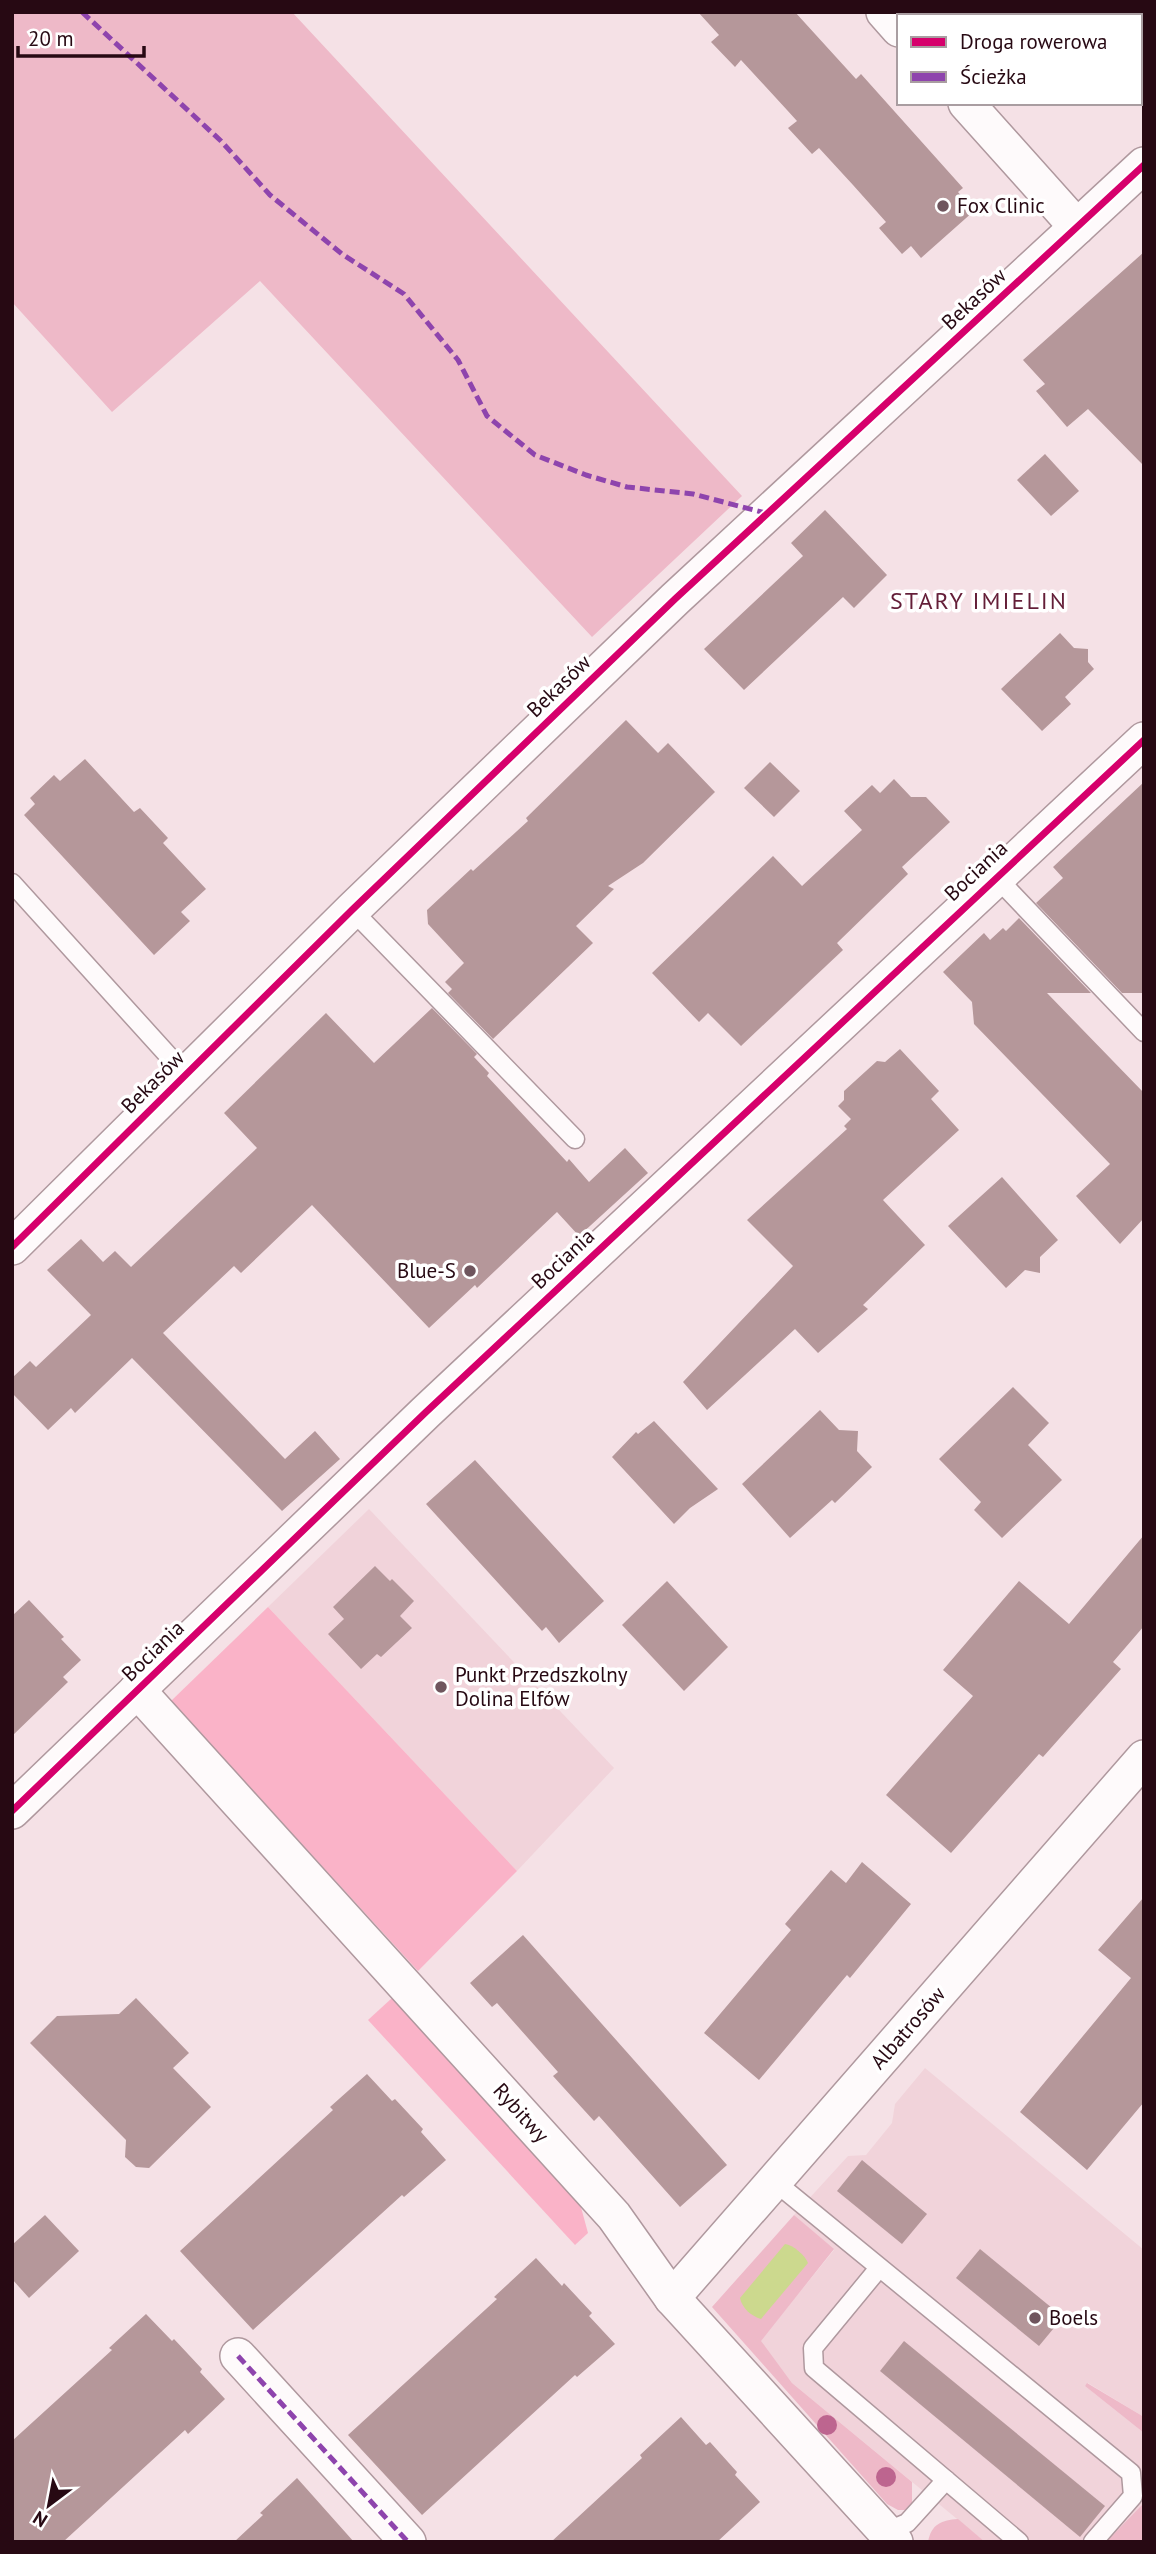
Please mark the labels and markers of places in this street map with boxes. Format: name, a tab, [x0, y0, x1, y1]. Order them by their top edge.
place label: Fox Clinic	[957, 192, 1045, 219]
marker: Fox Clinic	[935, 198, 951, 214]
place label: Blue-S	[397, 1257, 456, 1284]
marker: Blue-S	[462, 1263, 478, 1279]
place label: Punkt Przedszkolny Dolina Elfów	[455, 1661, 628, 1712]
marker: Punkt Przedszkolny Dolina Elfów	[433, 1679, 449, 1695]
place label: Boels	[1049, 2304, 1098, 2331]
marker: Boels	[1027, 2310, 1043, 2326]

